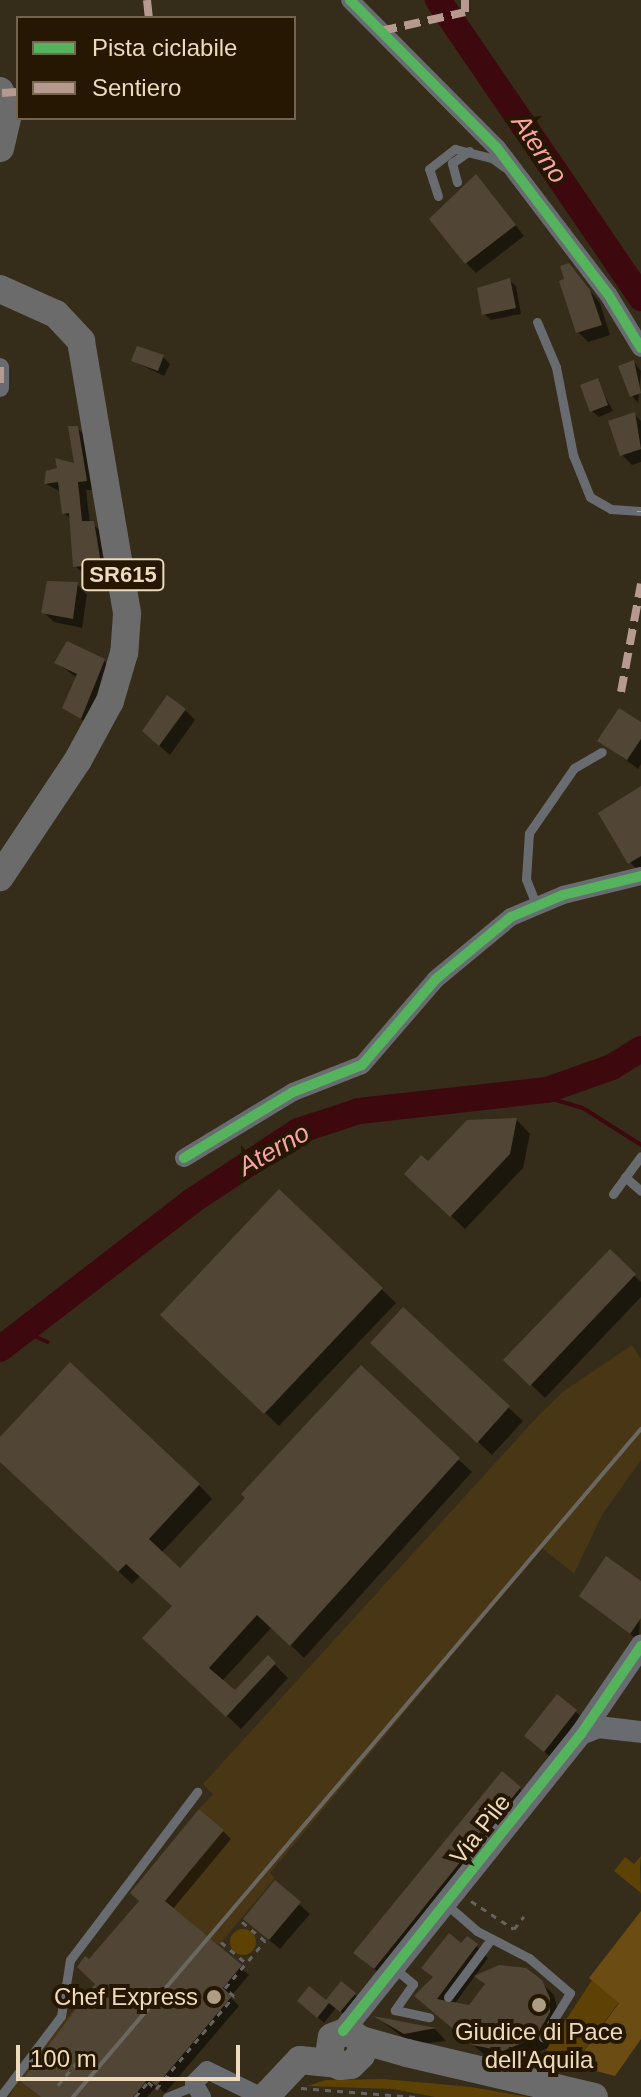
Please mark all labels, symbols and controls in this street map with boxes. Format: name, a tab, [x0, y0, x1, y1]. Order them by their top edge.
legend	[16, 16, 296, 120]
text: Pista ciclabile	[92, 34, 237, 61]
text: Sentiero	[92, 74, 181, 101]
water label: Aterno	[505, 109, 573, 189]
road number: SR615	[81, 557, 165, 593]
water label: Aterno	[233, 1117, 315, 1183]
street label: Via Pile	[444, 1788, 516, 1870]
place label: Chef Express	[54, 1983, 198, 2011]
marker: Chef Express	[205, 1988, 223, 2006]
marker: Giudice di Pace dell'Aquila	[530, 1996, 548, 2014]
place label: Giudice di Pace dell'Aquila	[455, 2018, 623, 2074]
scale bar	[20, 2029, 244, 2079]
text: 100 m	[30, 2045, 97, 2072]

